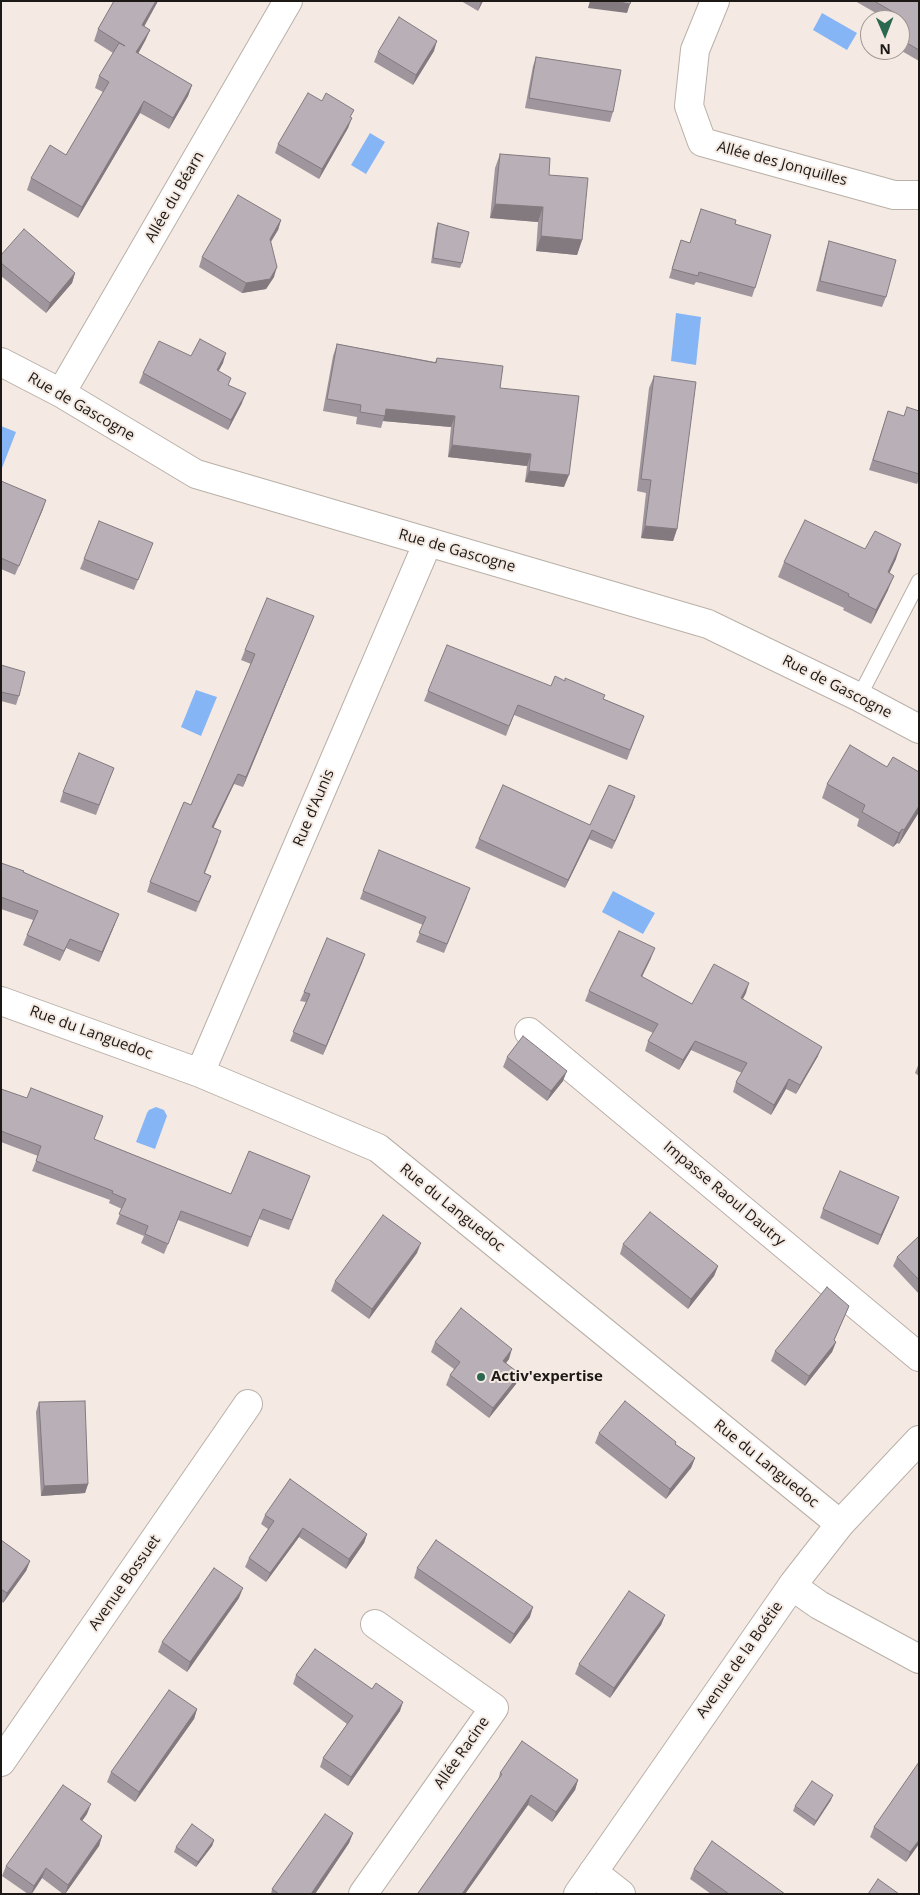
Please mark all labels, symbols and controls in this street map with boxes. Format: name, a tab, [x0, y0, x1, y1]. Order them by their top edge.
north arrow	[860, 10, 910, 60]
text: N	[879, 40, 891, 59]
street label: Allée des Jonquilles	[715, 138, 849, 190]
street label: Allée du Béarn	[142, 148, 208, 246]
street label: Rue de Gascogne	[24, 369, 138, 445]
street label: Rue de Gascogne	[397, 526, 517, 576]
street label: Rue de Gascogne	[779, 652, 895, 722]
street label: Rue d'Aunis	[290, 767, 338, 849]
street label: Rue du Languedoc	[27, 1002, 155, 1064]
street label: Impasse Raoul Dautry	[660, 1138, 788, 1250]
street label: Rue du Languedoc	[396, 1160, 508, 1256]
place label: Activ'expertise	[491, 1368, 603, 1386]
marker: Activ'expertise	[475, 1371, 487, 1383]
street label: Rue du Languedoc	[710, 1416, 822, 1512]
street label: Avenue Bossuet	[85, 1532, 165, 1634]
street label: Avenue de la Boétie	[693, 1598, 787, 1722]
street label: Allée Racine	[431, 1713, 493, 1793]

